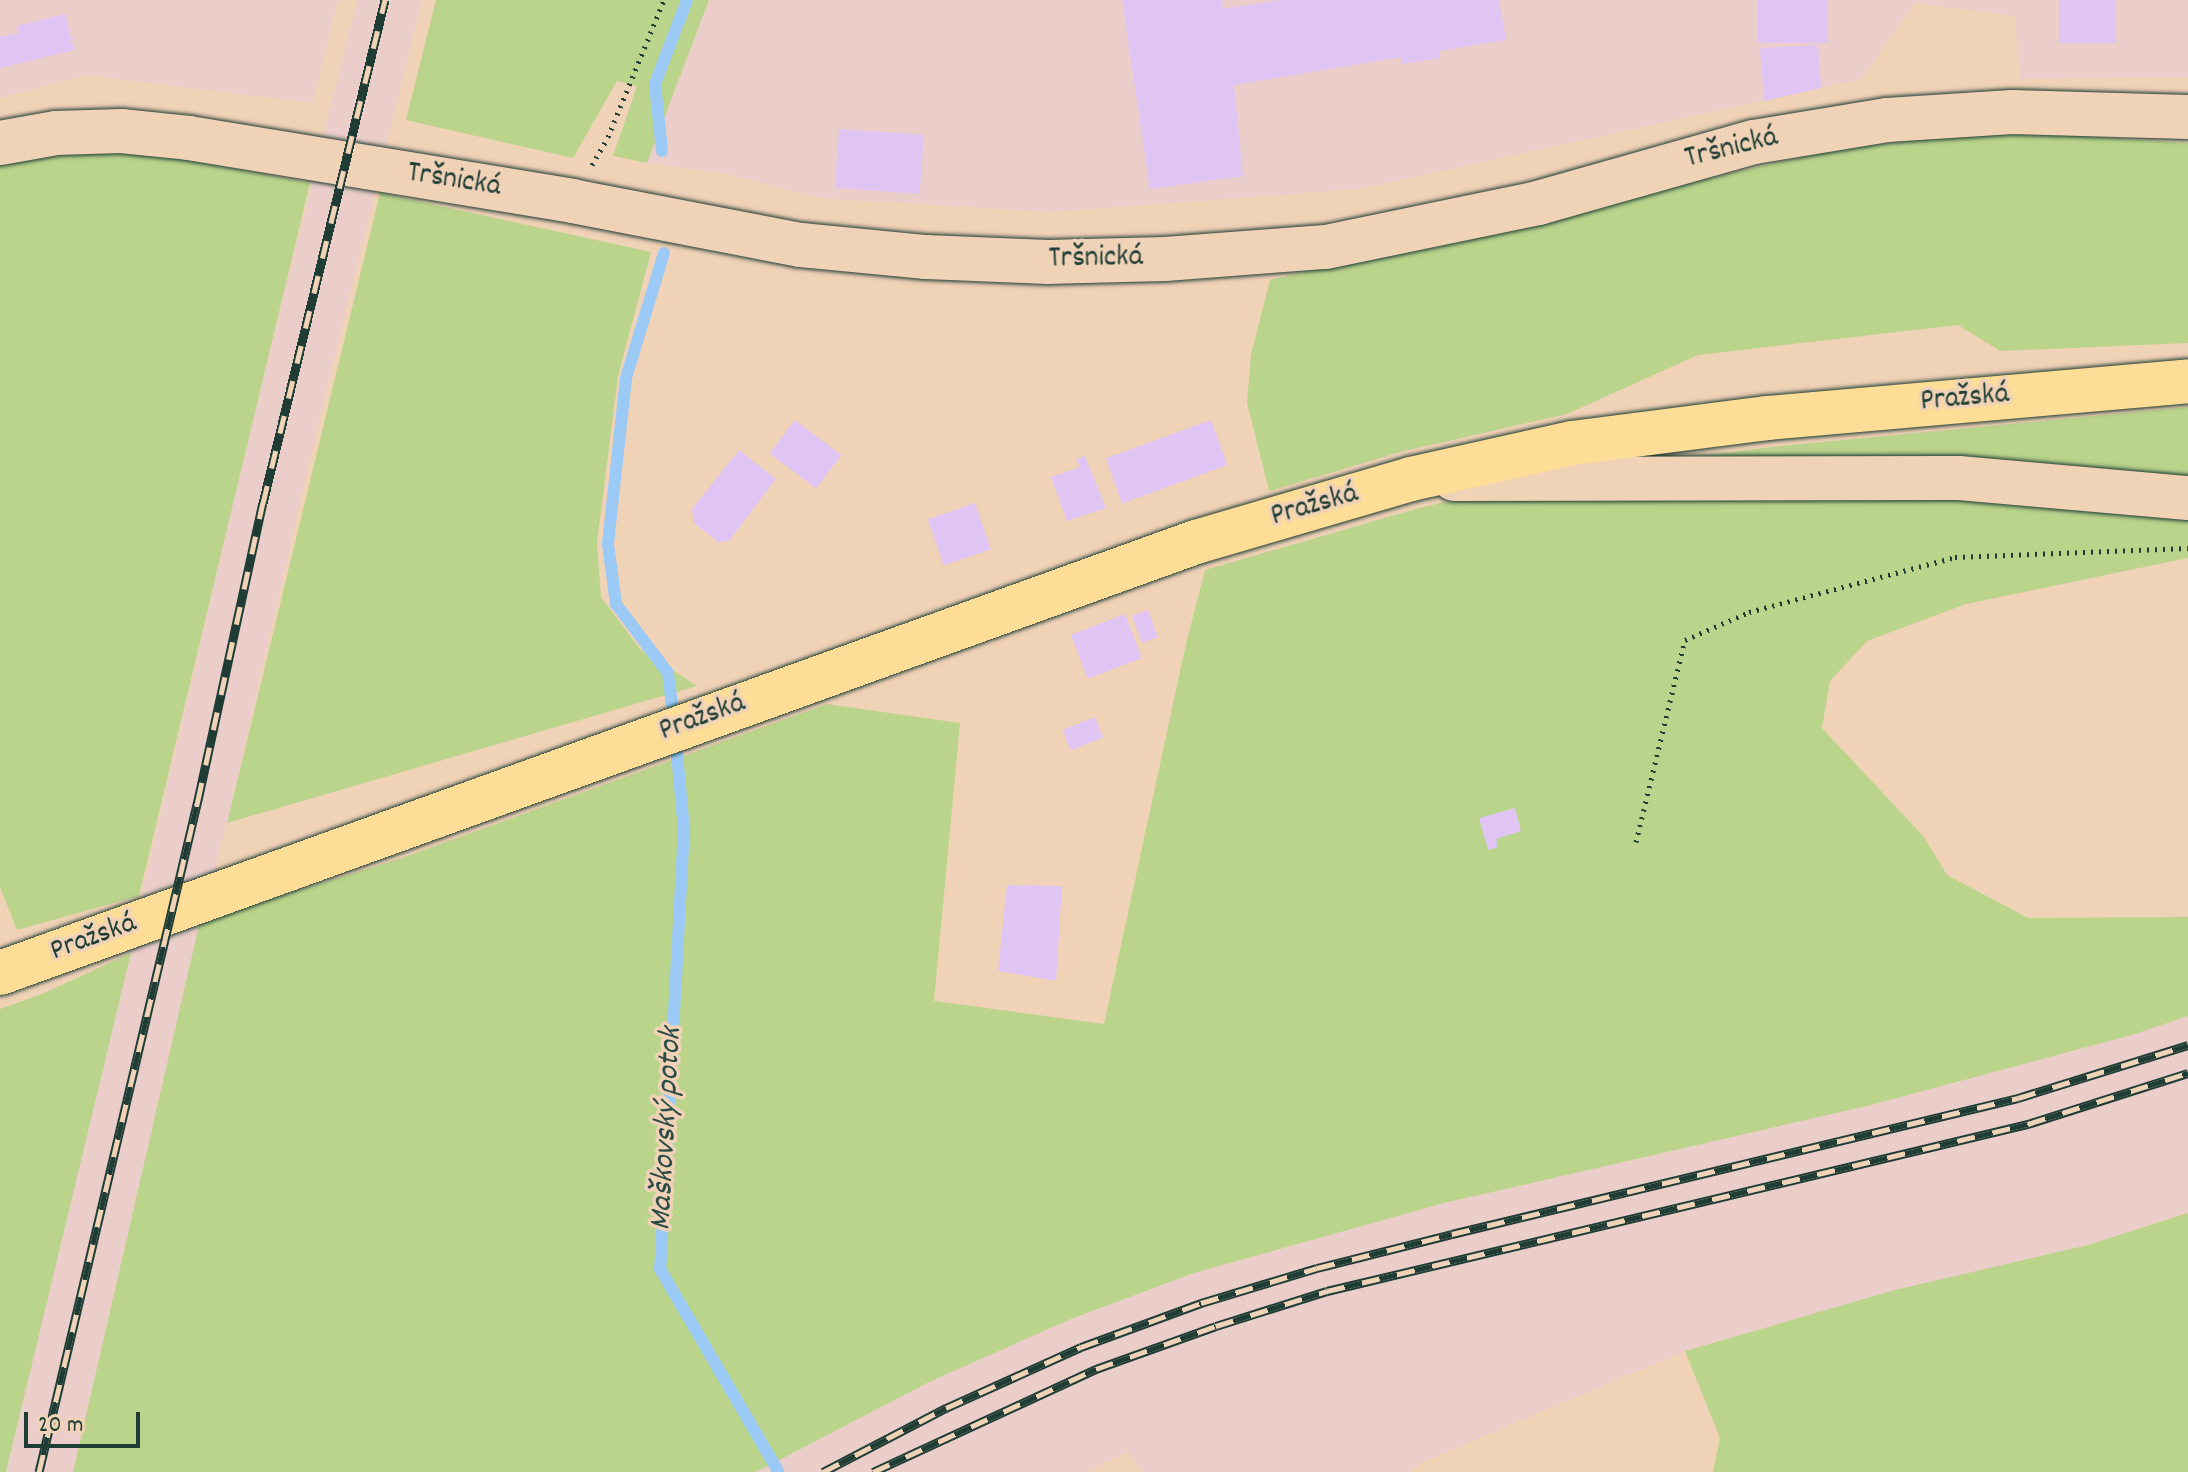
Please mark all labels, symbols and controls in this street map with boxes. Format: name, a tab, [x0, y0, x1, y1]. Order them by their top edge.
street label: Tršnická	[1682, 121, 1782, 179]
street label: Tršnická	[404, 157, 504, 207]
street label: Tršnická	[1048, 241, 1144, 279]
street label: Pražská	[1919, 378, 2011, 422]
street label: Pražská	[1267, 477, 1363, 537]
street label: Pražská	[655, 687, 751, 751]
street label: Pražská	[46, 907, 142, 971]
water label: Maškovský potok	[644, 1026, 692, 1232]
scale bar	[28, 1396, 144, 1446]
text: 20 m	[38, 1409, 84, 1443]

